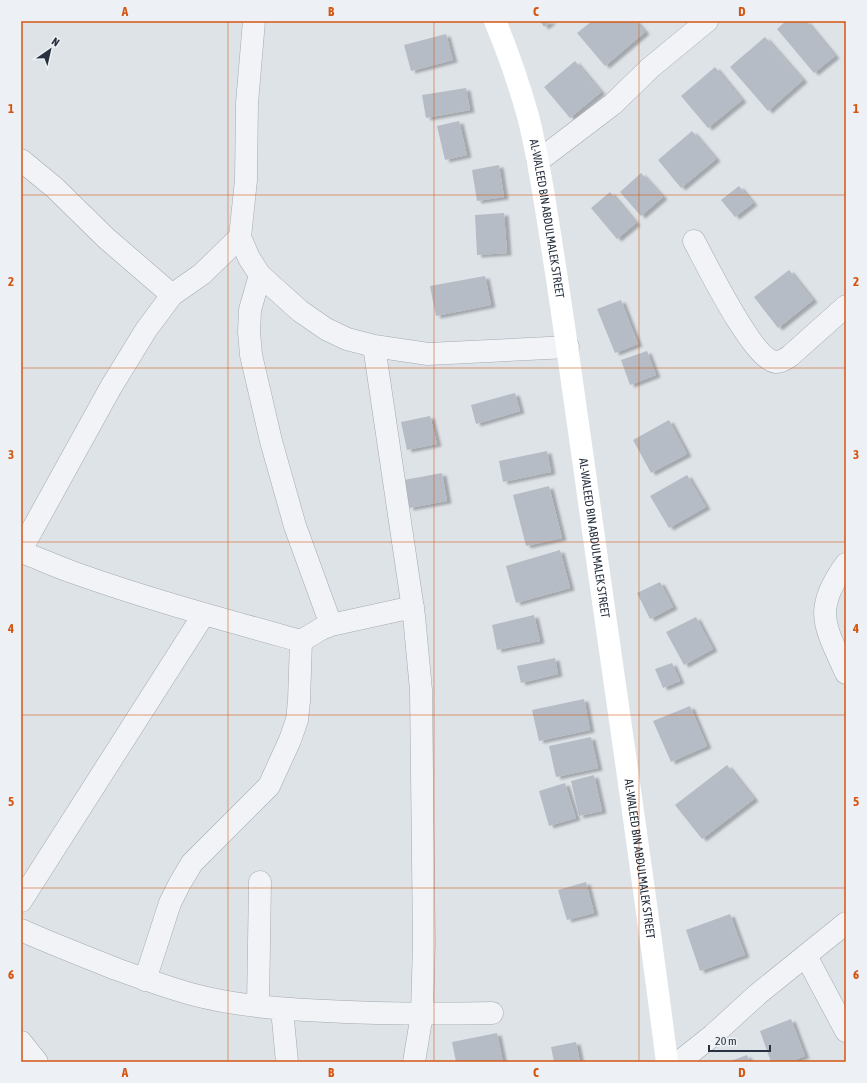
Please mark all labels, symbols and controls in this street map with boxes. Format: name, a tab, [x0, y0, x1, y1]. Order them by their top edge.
text: A	[121, 4, 129, 19]
text: B	[328, 4, 335, 19]
text: C	[533, 4, 539, 19]
text: D	[738, 4, 746, 19]
north arrow	[30, 30, 70, 70]
text: N	[50, 35, 62, 49]
text: 1	[8, 101, 14, 116]
text: 1	[853, 101, 859, 116]
street label: AL-WALEED BIN ABDULMALEK STREET	[527, 138, 567, 300]
text: 2	[8, 274, 14, 289]
text: 2	[853, 274, 859, 289]
text: 3	[8, 447, 14, 462]
text: 3	[853, 447, 859, 462]
street label: AL-WALEED BIN ABDULMALEK STREET	[576, 457, 612, 620]
text: 4	[7, 621, 14, 636]
text: 4	[852, 621, 859, 636]
street label: AL-WALEED BIN ABDULMALEK STREET	[622, 778, 658, 940]
text: 5	[8, 794, 14, 809]
text: 5	[853, 794, 859, 809]
text: 6	[8, 967, 14, 982]
text: 6	[853, 967, 859, 982]
scale bar	[709, 1027, 770, 1053]
text: 20 m	[715, 1034, 737, 1048]
text: A	[121, 1065, 129, 1080]
text: B	[328, 1065, 335, 1080]
text: C	[533, 1065, 539, 1080]
text: D	[738, 1065, 746, 1080]

